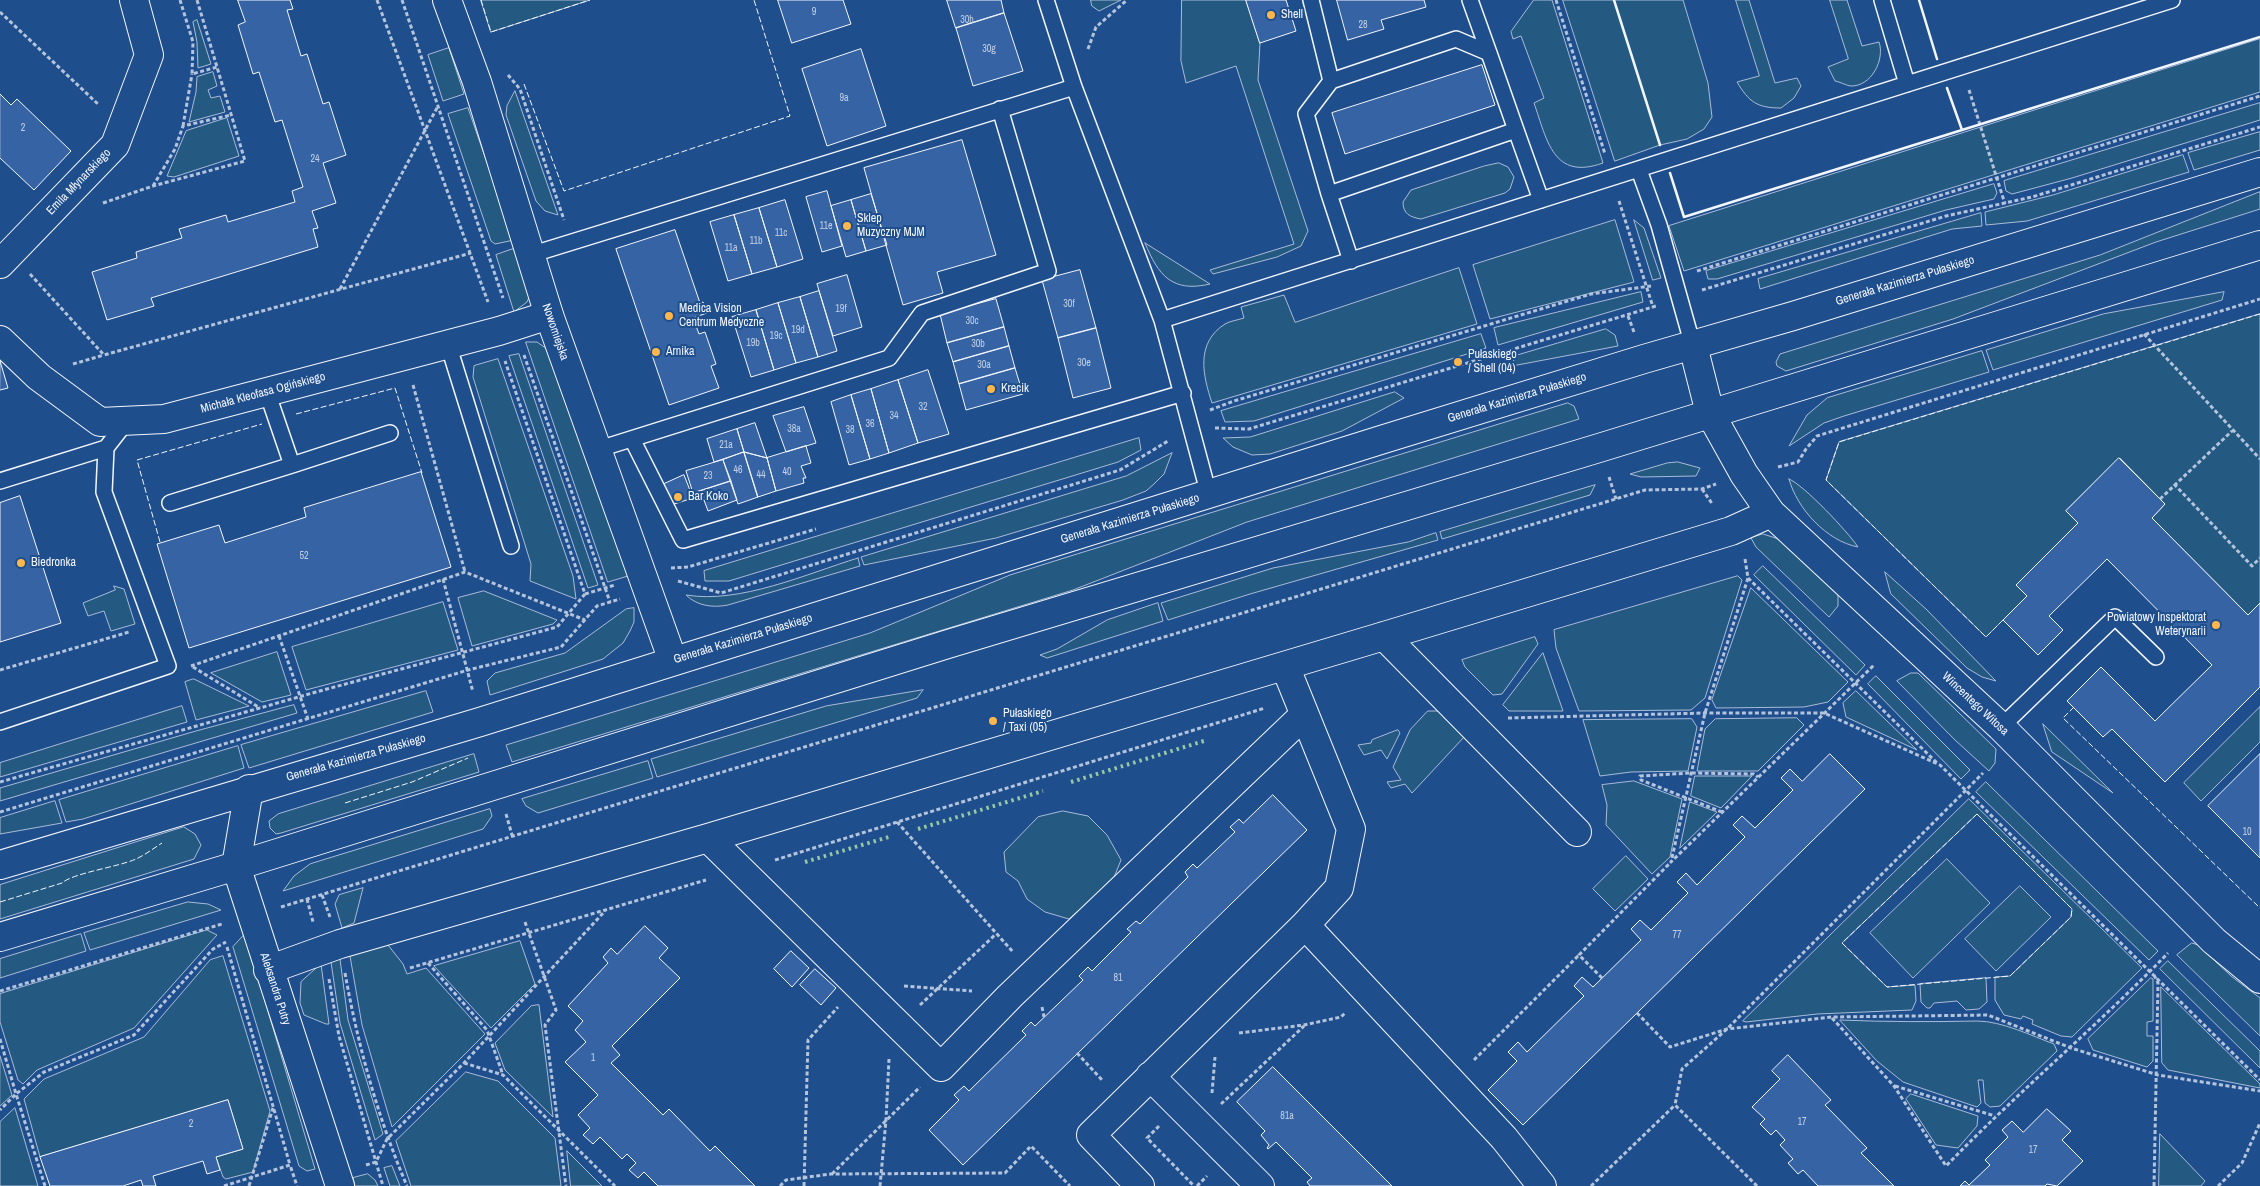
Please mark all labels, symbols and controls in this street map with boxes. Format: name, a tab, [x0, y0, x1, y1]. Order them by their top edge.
house number: 9	[812, 6, 816, 18]
place label: Shell	[1281, 8, 1303, 22]
marker: Shell	[1265, 9, 1277, 21]
house number: 30h	[960, 14, 974, 26]
house number: 28	[1358, 19, 1368, 31]
house number: 30g	[982, 43, 996, 55]
house number: 9a	[839, 92, 849, 104]
house number: 2	[21, 122, 25, 134]
street label: Emila Młynarskiego	[44, 146, 114, 218]
house number: 24	[310, 153, 320, 165]
place label: Sklep Muzyczny MJM	[857, 212, 925, 240]
house number: 11e	[819, 220, 833, 232]
marker: Sklep Muzyczny MJM	[841, 220, 853, 232]
house number: 11c	[775, 227, 787, 239]
house number: 11b	[749, 235, 763, 247]
house number: 11a	[724, 242, 738, 254]
street label: Generała Kazimierza Pułaskiego	[1834, 253, 1976, 309]
house number: 30f	[1063, 298, 1075, 310]
street label: Nowomiejska	[539, 302, 571, 362]
place label: Medica Vision Centrum Medyczne	[679, 302, 764, 330]
house number: 19f	[835, 303, 847, 315]
marker: Medica Vision Centrum Medyczne	[663, 310, 675, 322]
house number: 30c	[965, 315, 979, 327]
house number: 19d	[791, 324, 805, 336]
house number: 19c	[769, 330, 783, 342]
house number: 19b	[746, 337, 760, 349]
house number: 30b	[971, 338, 985, 350]
place label: Arnika	[666, 345, 694, 359]
marker: Arnika	[650, 346, 662, 358]
place label: Pułaskiego / Shell (04)	[1468, 348, 1517, 376]
marker: Pułaskiego / Shell (04)	[1452, 356, 1464, 368]
house number: 30e	[1077, 357, 1091, 369]
house number: 30a	[977, 359, 991, 371]
street label: Michała Kleofasa Ogińskiego	[199, 369, 327, 417]
street label: Generała Kazimierza Pułaskiego	[1446, 370, 1588, 426]
place label: Krecik	[1001, 382, 1029, 396]
marker: Krecik	[985, 383, 997, 395]
house number: 32	[918, 401, 928, 413]
house number: 34	[889, 410, 899, 422]
house number: 36	[865, 418, 875, 430]
house number: 38a	[787, 423, 801, 435]
house number: 38	[845, 424, 855, 436]
house number: 21a	[719, 439, 733, 451]
house number: 46	[733, 464, 743, 476]
house number: 40	[782, 466, 792, 478]
house number: 44	[756, 469, 766, 481]
house number: 23	[703, 470, 713, 482]
place label: Bar Koko	[688, 490, 728, 504]
marker: Bar Koko	[672, 491, 684, 503]
street label: Generała Kazimierza Pułaskiego	[1059, 491, 1201, 547]
house number: 52	[299, 550, 309, 562]
place label: Biedronka	[31, 556, 76, 570]
marker: Biedronka	[15, 557, 27, 569]
street label: Generała Kazimierza Pułaskiego	[672, 611, 814, 667]
place label: Powiatowy Inspektorat Weterynarii	[2107, 611, 2206, 639]
marker: Powiatowy Inspektorat Weterynarii	[2210, 619, 2222, 631]
street label: Wincentego Witosa	[1939, 669, 2011, 739]
place label: Pułaskiego / Taxi (05)	[1003, 707, 1052, 735]
marker: Pułaskiego / Taxi (05)	[987, 715, 999, 727]
street label: Generała Kazimierza Pułaskiego	[285, 731, 427, 785]
house number: 10	[2242, 826, 2252, 838]
house number: 77	[1672, 929, 1682, 941]
street label: Aleksandra Putry	[257, 951, 293, 1027]
house number: 81	[1113, 972, 1123, 984]
house number: 1	[591, 1052, 595, 1064]
house number: 81a	[1280, 1110, 1294, 1122]
house number: 17	[1797, 1116, 1807, 1128]
house number: 2	[189, 1118, 193, 1130]
house number: 17	[2028, 1144, 2038, 1156]

